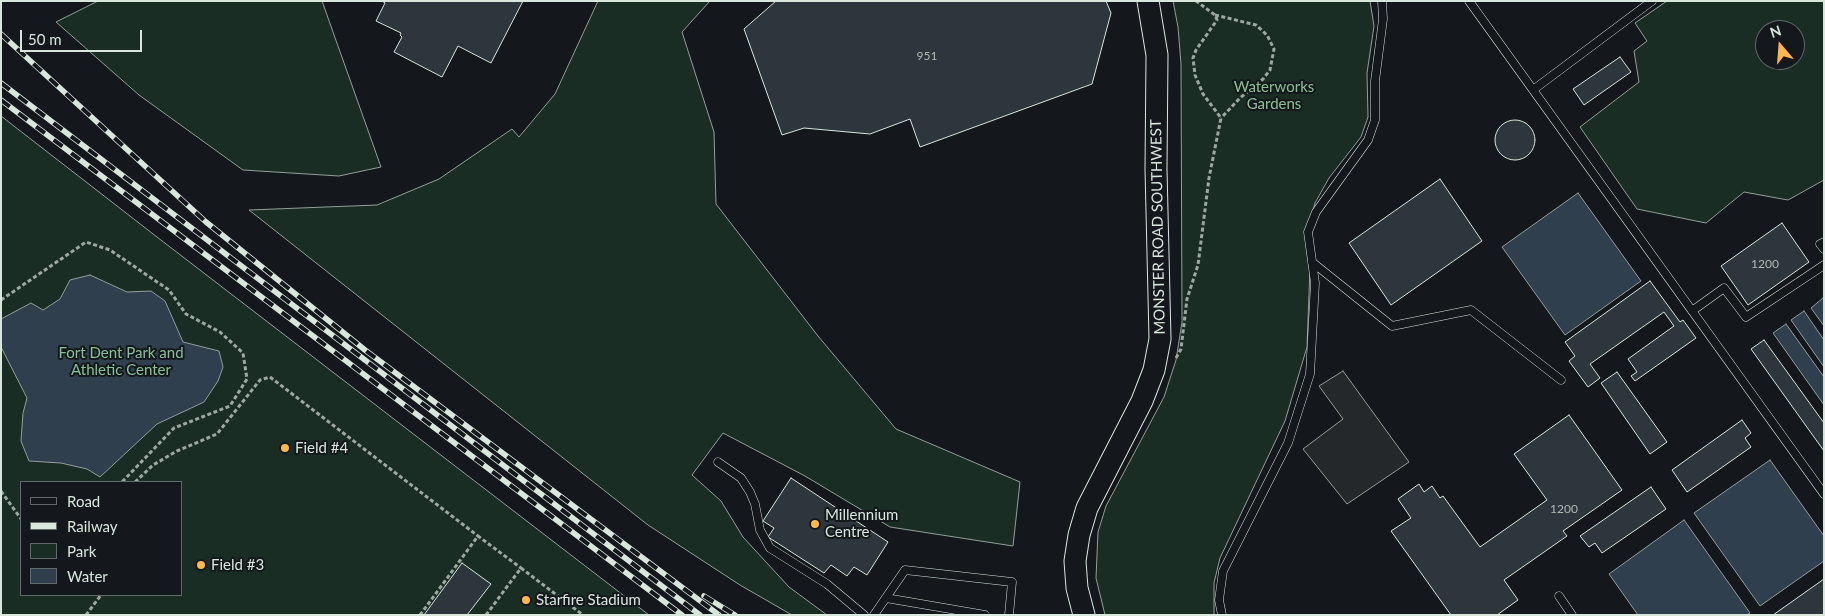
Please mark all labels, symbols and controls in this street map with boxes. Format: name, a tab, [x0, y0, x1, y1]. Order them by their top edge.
scale bar	[22, 20, 145, 52]
north arrow	[1755, 20, 1805, 70]
text: N	[1768, 21, 1783, 41]
text: 50 m	[28, 30, 62, 48]
house number: 951	[917, 49, 937, 63]
park label: Waterworks Gardens	[1234, 78, 1314, 113]
street label: MONSTER ROAD SOUTHWEST	[1147, 119, 1169, 335]
house number: 1200	[1751, 257, 1779, 271]
park label: Fort Dent Park and Athletic Center	[58, 344, 184, 379]
place label: Field #4	[295, 439, 348, 457]
marker: Field #4	[279, 442, 291, 454]
legend	[20, 481, 182, 596]
text: Road	[67, 492, 100, 510]
house number: 1200	[1550, 502, 1578, 516]
place label: Millennium Centre	[825, 506, 898, 541]
text: Railway	[67, 517, 118, 535]
marker: Millennium Centre	[809, 518, 821, 530]
text: Park	[67, 542, 96, 560]
place label: Field #3	[211, 556, 264, 574]
marker: Field #3	[195, 559, 207, 571]
text: Water	[67, 567, 108, 585]
place label: Starfire Stadium	[536, 591, 641, 609]
marker: Starfire Stadium	[520, 594, 532, 606]

